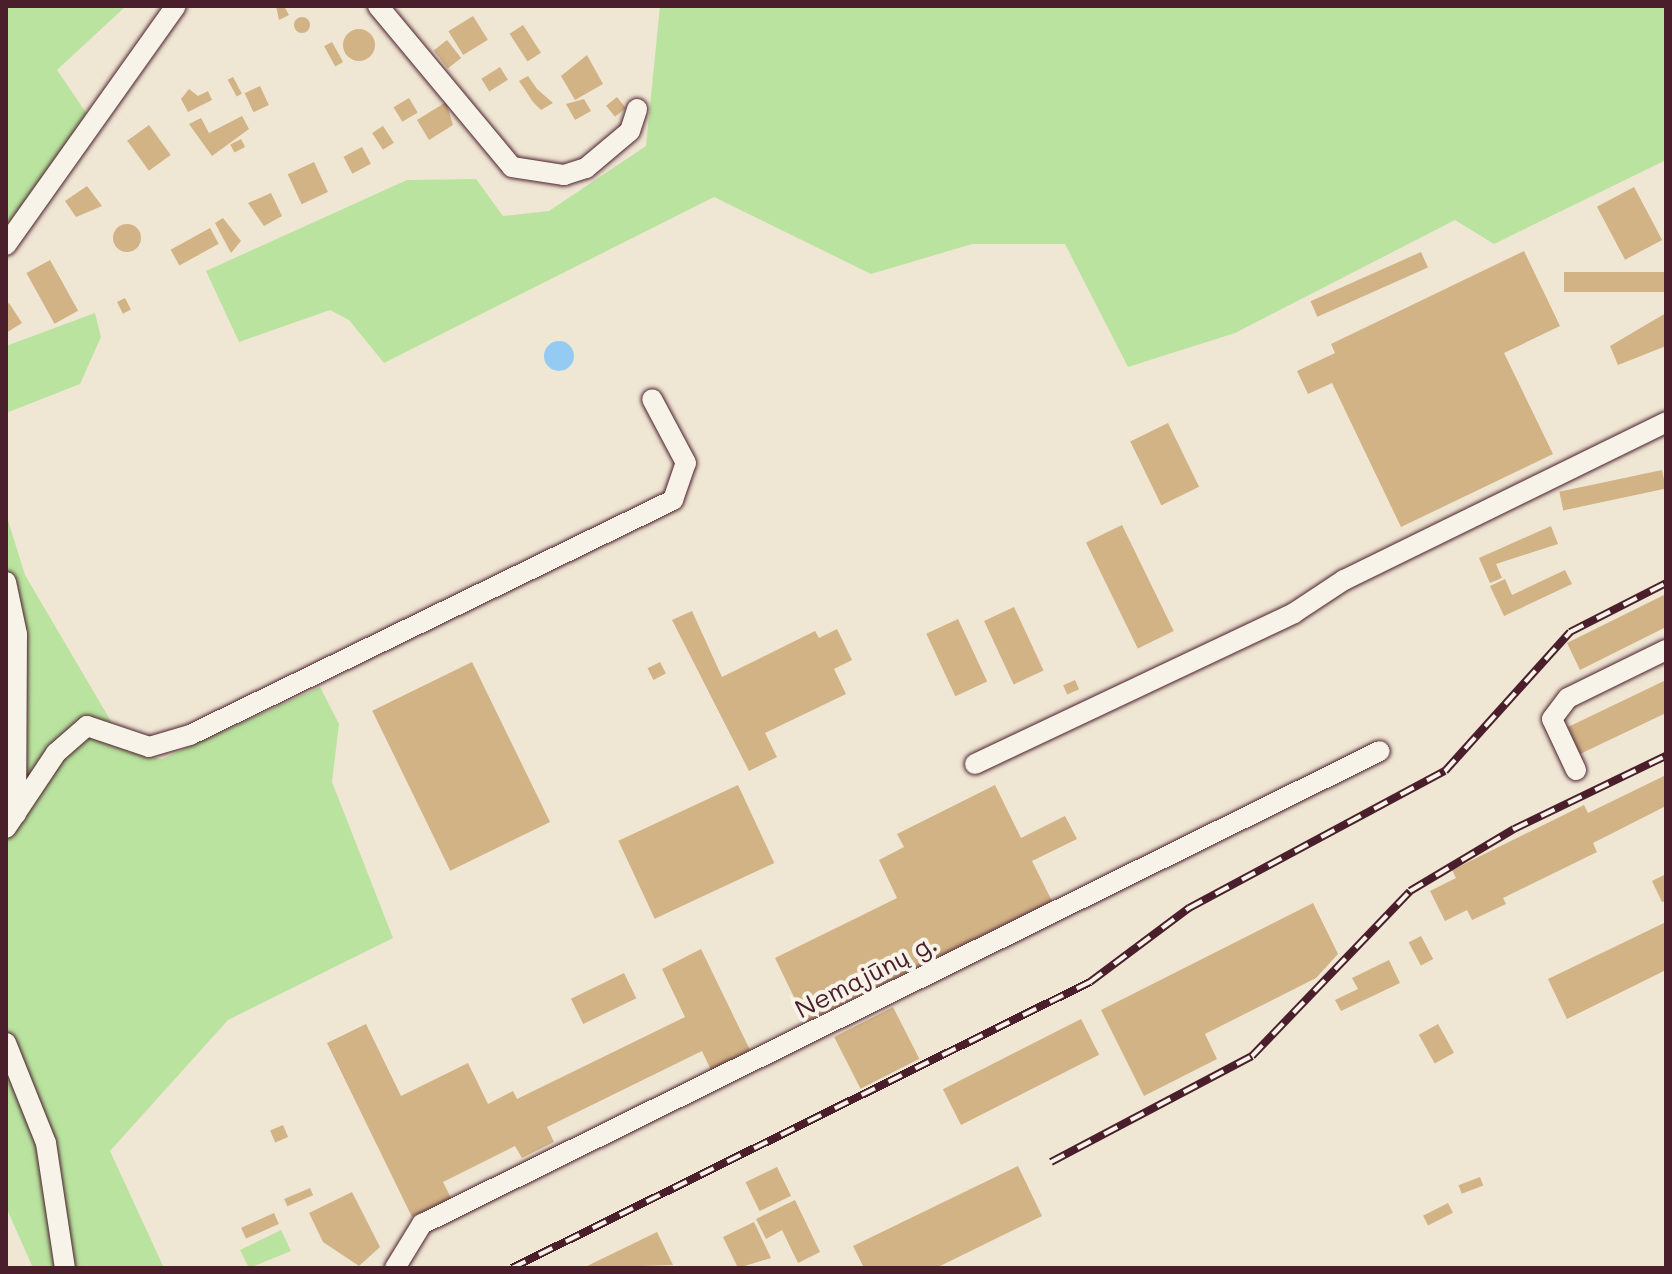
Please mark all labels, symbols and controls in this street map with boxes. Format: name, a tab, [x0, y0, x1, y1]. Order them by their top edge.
street label: Nemajūnų g.	[790, 927, 942, 1025]

